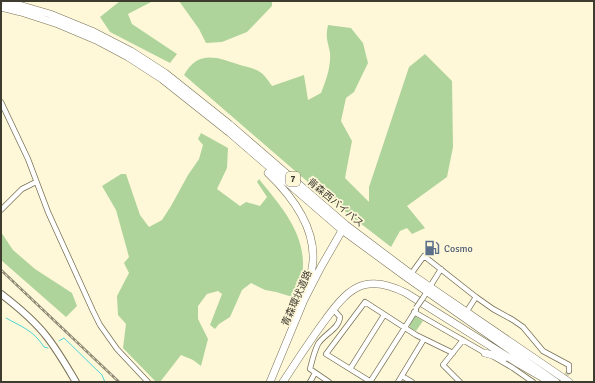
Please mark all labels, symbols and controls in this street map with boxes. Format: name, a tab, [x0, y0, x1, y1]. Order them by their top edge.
road number: 7	[286, 172, 300, 186]
street label: 青森西バイパス	[305, 176, 366, 230]
fuel station icon: Cosmo	[423, 239, 441, 257]
place label: Cosmo	[444, 243, 473, 255]
street label: 青森環状道路	[279, 269, 315, 328]

